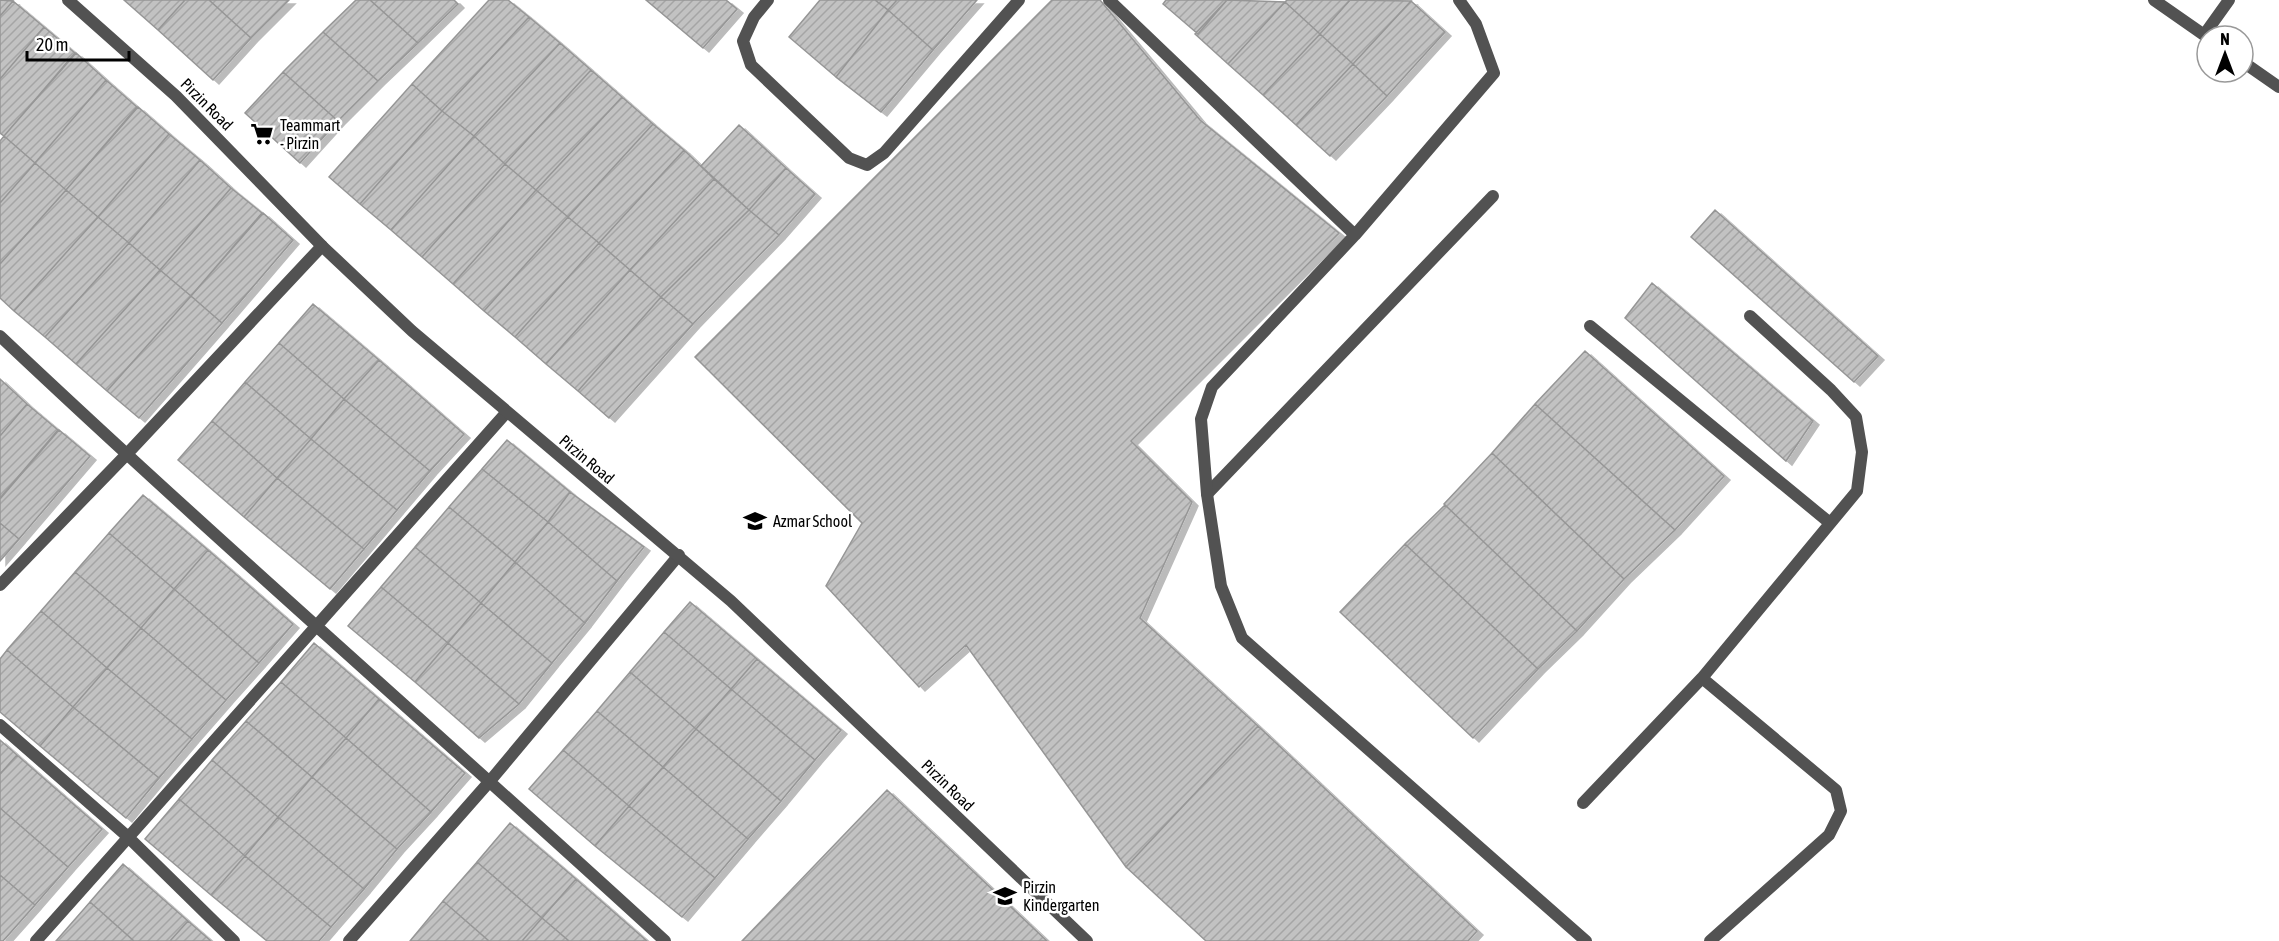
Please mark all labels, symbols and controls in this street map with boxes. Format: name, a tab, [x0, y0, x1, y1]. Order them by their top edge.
scale bar	[27, 24, 129, 62]
north arrow	[2195, 24, 2255, 84]
text: N	[2220, 30, 2230, 48]
text: 20 m	[36, 34, 68, 55]
street label: Pirzin Road	[177, 74, 237, 134]
place label: Teammart - Pirzin	[280, 116, 341, 152]
supermarket icon: Teammart - Pirzin	[249, 121, 275, 147]
street label: Pirzin Road	[556, 431, 618, 487]
school or university icon: Azmar School	[742, 508, 768, 534]
place label: Azmar School	[773, 512, 853, 530]
street label: Pirzin Road	[918, 756, 978, 814]
place label: Pirzin Kindergarten	[1023, 878, 1099, 915]
school or university icon: Pirzin Kindergarten	[992, 883, 1018, 909]

